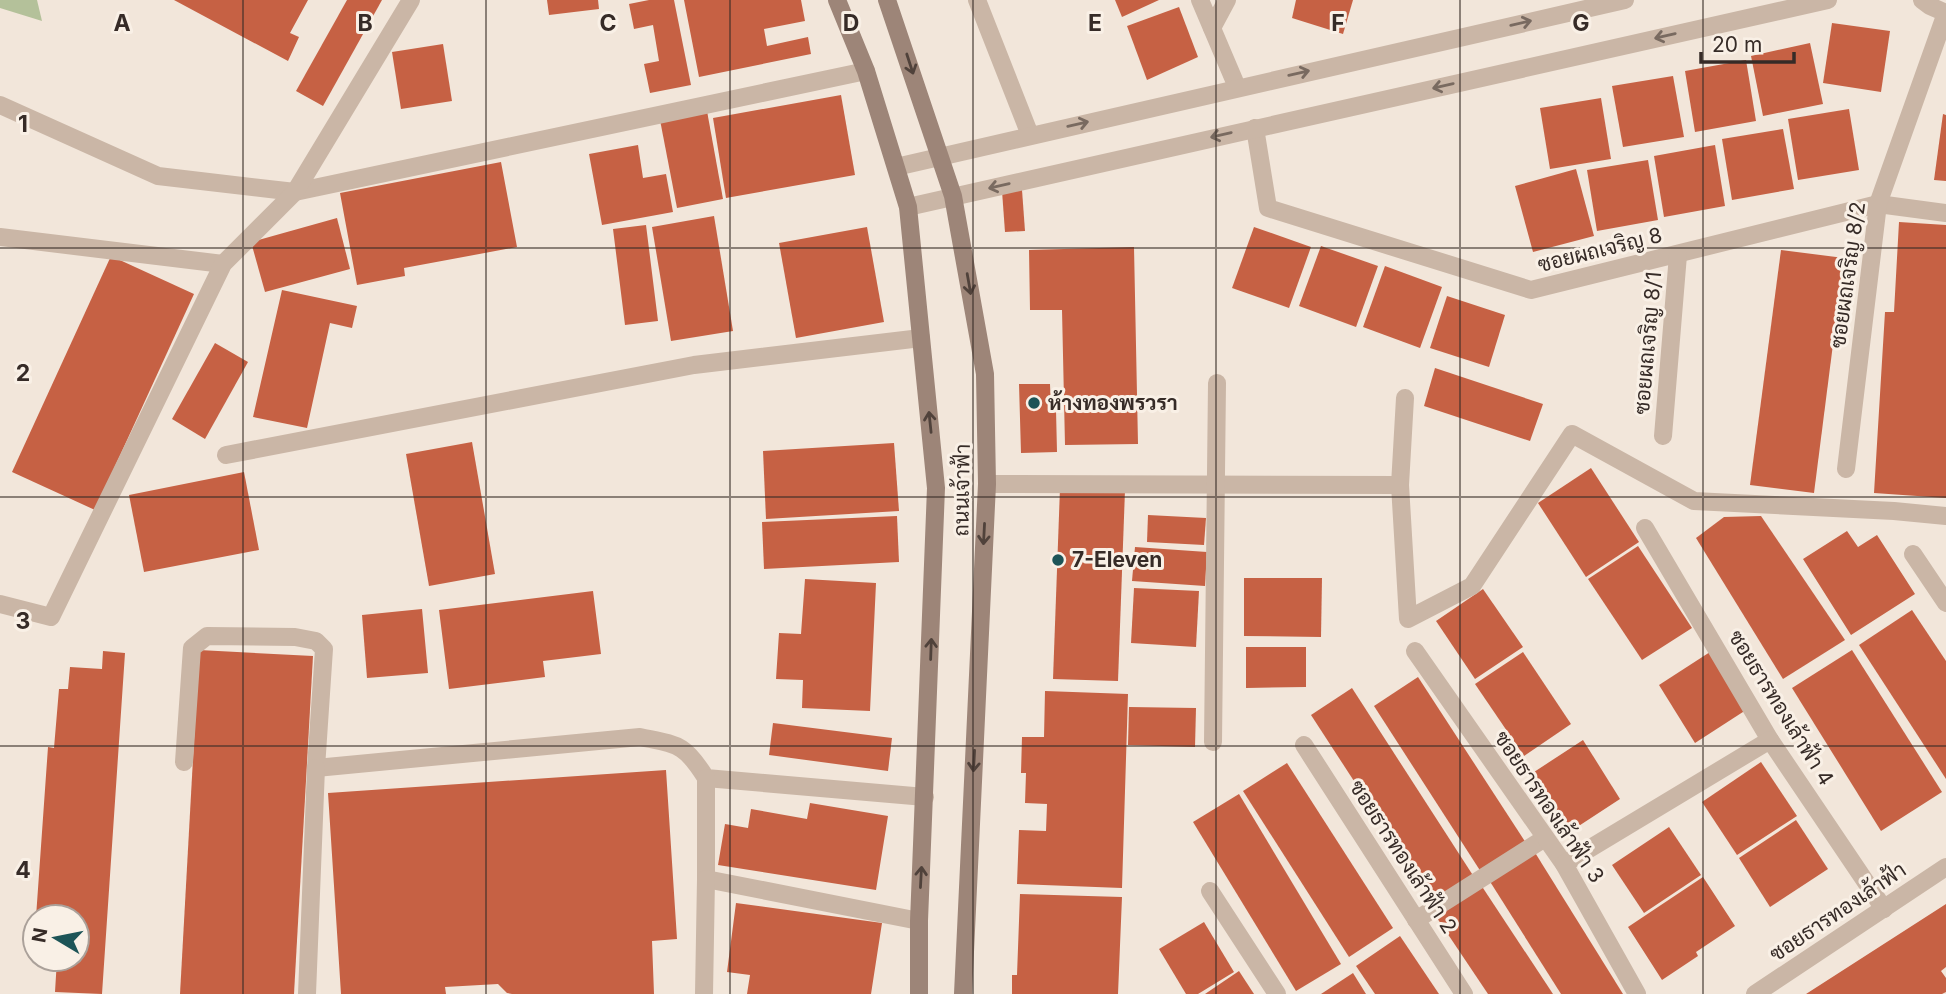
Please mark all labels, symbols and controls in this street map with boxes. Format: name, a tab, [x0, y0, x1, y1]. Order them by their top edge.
text: A	[113, 9, 131, 37]
text: B	[357, 9, 373, 37]
text: C	[599, 9, 617, 37]
text: D	[843, 9, 859, 37]
text: E	[1088, 9, 1102, 37]
text: F	[1331, 9, 1345, 37]
text: G	[1572, 9, 1590, 37]
one-way arrow	[1509, 16, 1532, 30]
scale bar	[1701, 21, 1794, 65]
one-way arrow	[1654, 30, 1677, 43]
text: 20 m	[1712, 32, 1762, 57]
one-way arrow	[904, 53, 917, 75]
one-way arrow	[1287, 66, 1310, 80]
one-way arrow	[1432, 79, 1455, 93]
text: 1	[18, 110, 28, 138]
one-way arrow	[1066, 117, 1089, 130]
one-way arrow	[1210, 129, 1233, 143]
one-way arrow	[988, 179, 1011, 193]
street label: ซอยผถเจริญ 8/2	[1825, 200, 1870, 350]
street label: ซอยผถเจริญ 8	[1535, 222, 1665, 277]
street label: ซอยผถเจริญ 8/1	[1629, 270, 1666, 415]
one-way arrow	[962, 272, 976, 294]
text: 2	[16, 359, 30, 387]
place label: ห้างทองพรวรา	[1048, 390, 1178, 415]
marker: ห้างทองพรวรา	[1026, 395, 1042, 411]
one-way arrow	[923, 412, 936, 434]
street label: ถนนเจ้าฟ้า	[947, 443, 975, 537]
one-way arrow	[978, 522, 991, 545]
place label: 7-Eleven	[1072, 547, 1162, 572]
marker: 7-Eleven	[1050, 552, 1066, 568]
text: 3	[16, 607, 30, 635]
street label: ซอยธารทองเล้าฟ้า 4	[1724, 625, 1840, 790]
one-way arrow	[924, 638, 937, 661]
street label: ซอยธารทองเล้าฟ้า 3	[1489, 725, 1610, 887]
one-way arrow	[967, 750, 980, 773]
street label: ซอยธารทองเล้าฟ้า 2	[1345, 775, 1463, 938]
text: 4	[15, 856, 31, 884]
street label: ซอยธารทองเล้าฟ้า	[1764, 856, 1911, 966]
one-way arrow	[915, 866, 928, 889]
north arrow	[21, 903, 91, 973]
text: N	[27, 926, 52, 944]

